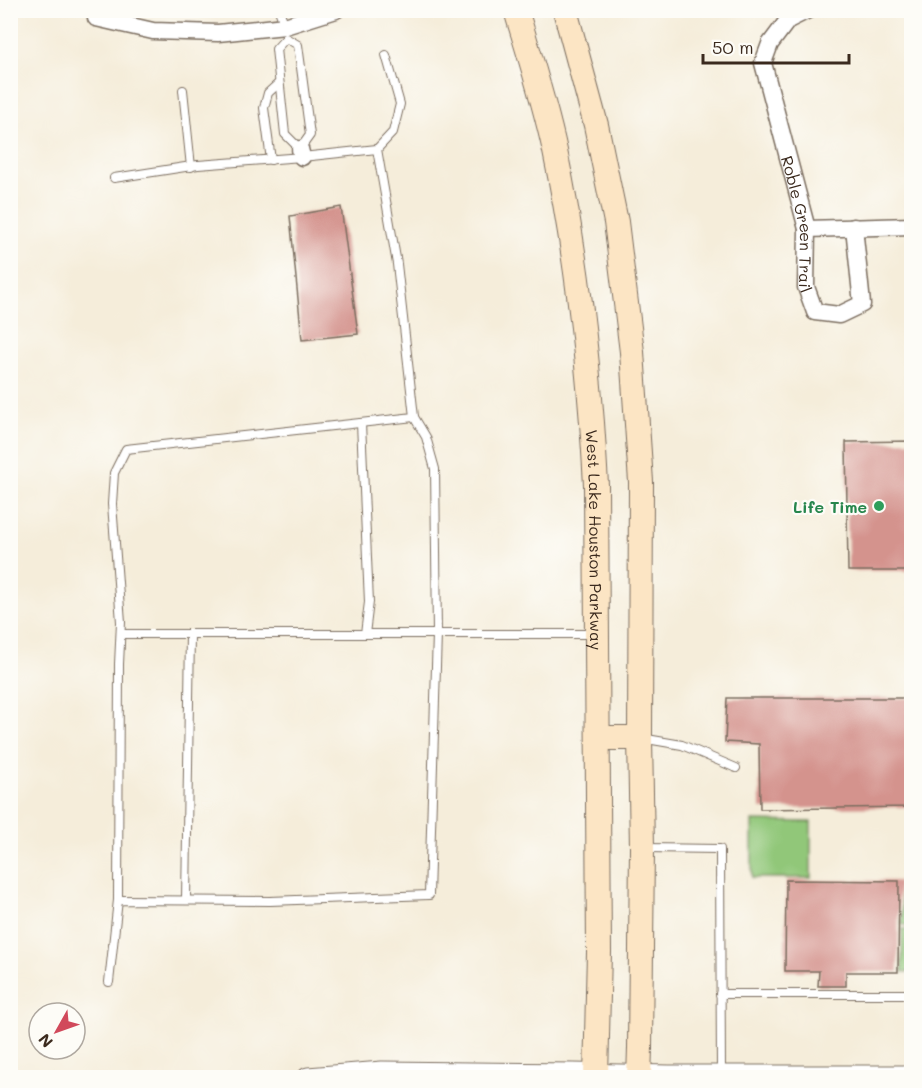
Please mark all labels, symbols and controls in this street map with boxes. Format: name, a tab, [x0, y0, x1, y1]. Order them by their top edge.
scale bar	[703, 27, 848, 65]
text: 50 m	[712, 35, 754, 59]
street label: Roble Green Trail	[777, 153, 818, 295]
street label: West Lake Houston Parkway	[582, 429, 608, 650]
place label: Life Time	[793, 496, 867, 517]
marker: Life Time	[872, 499, 886, 513]
north arrow	[27, 1001, 87, 1061]
text: N	[33, 1030, 57, 1052]

